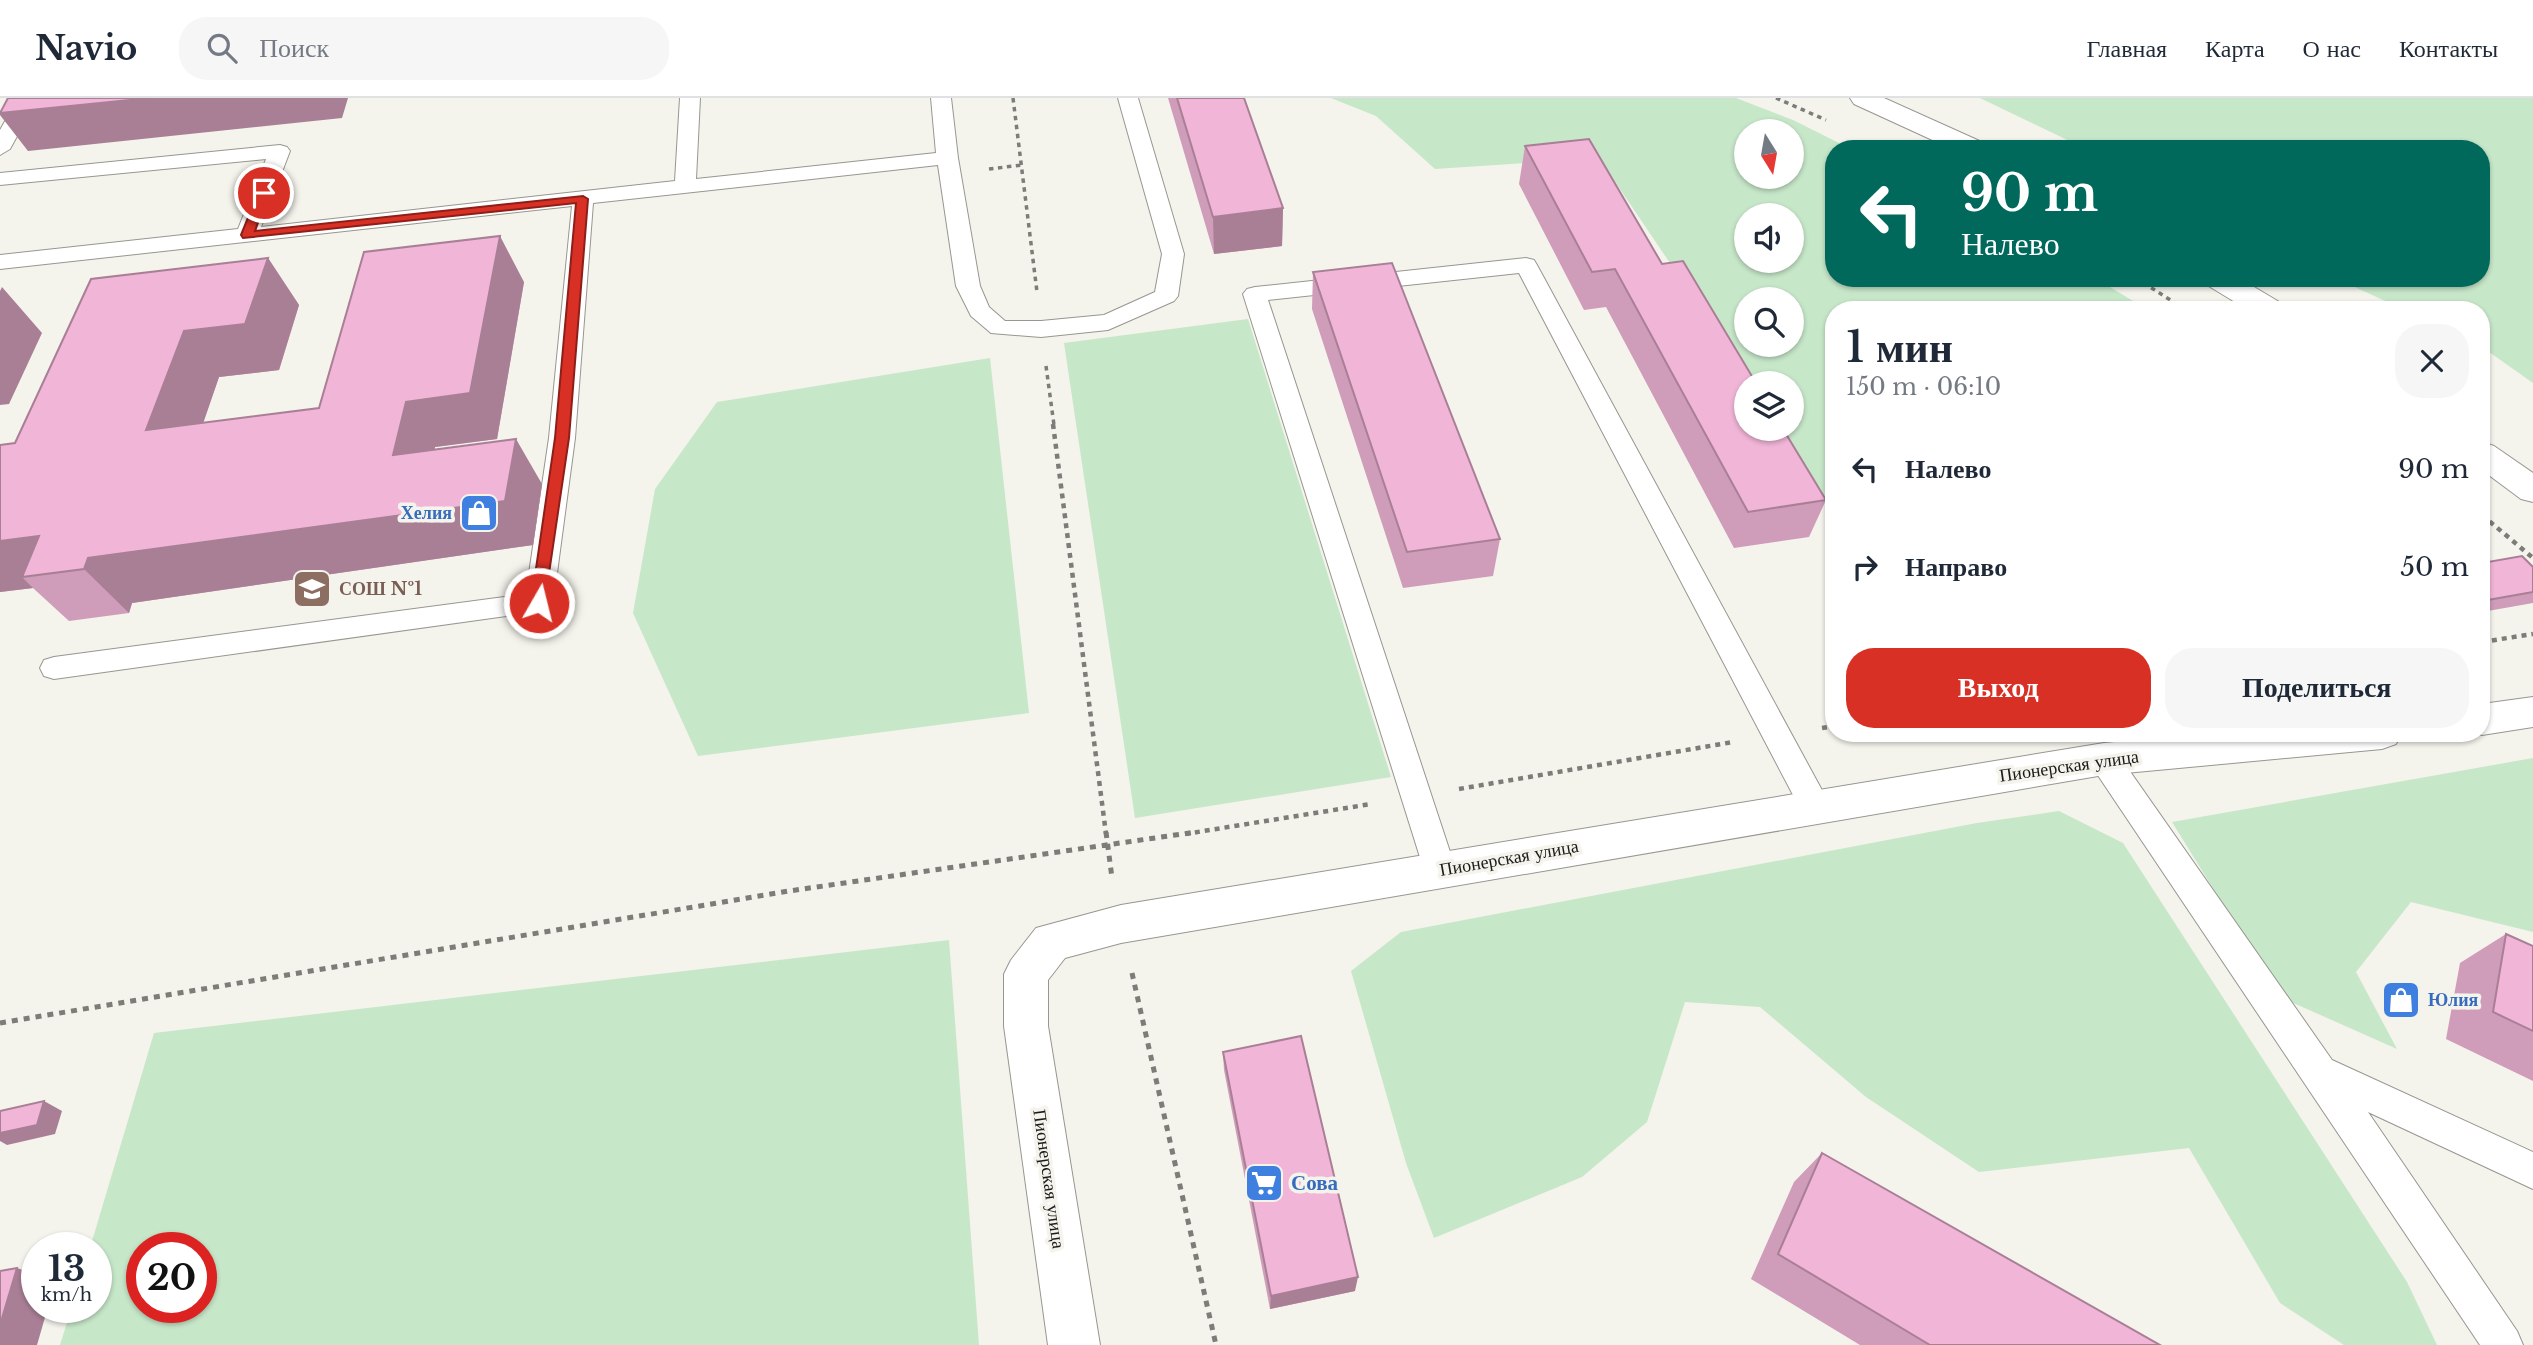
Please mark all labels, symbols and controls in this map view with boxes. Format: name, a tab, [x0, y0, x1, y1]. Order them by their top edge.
search box	[179, 17, 669, 80]
text: Navio	[35, 28, 137, 69]
icon: search	[203, 29, 241, 67]
text: Поиск	[259, 32, 329, 64]
text: Главная	[2087, 34, 2167, 63]
text: Карта	[2205, 34, 2265, 63]
text: О нас	[2303, 34, 2361, 63]
text: Контакты	[2399, 34, 2498, 63]
north arrow	[1734, 119, 1804, 189]
map controls	[1734, 119, 1804, 441]
pin	[234, 163, 294, 223]
text: 90 m	[1961, 163, 2098, 224]
icon: left	[1846, 168, 1937, 259]
icon: arrive	[245, 174, 283, 212]
button: sound	[1734, 203, 1804, 273]
text: Налево	[1961, 224, 2060, 264]
button: search	[1734, 287, 1804, 357]
text: 1 мин	[1846, 321, 1953, 373]
button: close	[2395, 324, 2469, 398]
button: layers	[1734, 371, 1804, 441]
text: 150 m · 06:10	[1846, 373, 2001, 401]
icon: left	[1846, 450, 1884, 488]
text: Налево	[1905, 453, 1991, 485]
text: 90 m	[2398, 453, 2469, 485]
shop icon: Хелия	[458, 492, 500, 534]
place label: Хелия	[401, 502, 452, 524]
icon: right	[1846, 548, 1884, 586]
text: Направо	[1905, 551, 2007, 583]
text: 50 m	[2400, 551, 2469, 583]
position arrow	[502, 566, 576, 640]
school or university icon: СОШ №1	[291, 568, 333, 610]
place label: СОШ №1	[339, 578, 422, 600]
button: Выход	[1846, 648, 2151, 728]
button: Поделиться	[2165, 648, 2469, 728]
street label: Пионерская улица	[1998, 745, 2140, 787]
street label: Пионерская улица	[1438, 835, 1580, 881]
shop icon: Юлия	[2380, 979, 2422, 1021]
place label: Юлия	[2428, 989, 2479, 1011]
street label: Пионерская улица	[1028, 1108, 1070, 1250]
supermarket icon: Сова	[1243, 1162, 1285, 1204]
place label: Сова	[1291, 1170, 1338, 1196]
speed limit sign: 20	[126, 1232, 217, 1323]
text: 13	[48, 1247, 85, 1290]
text: km/h	[41, 1284, 92, 1306]

